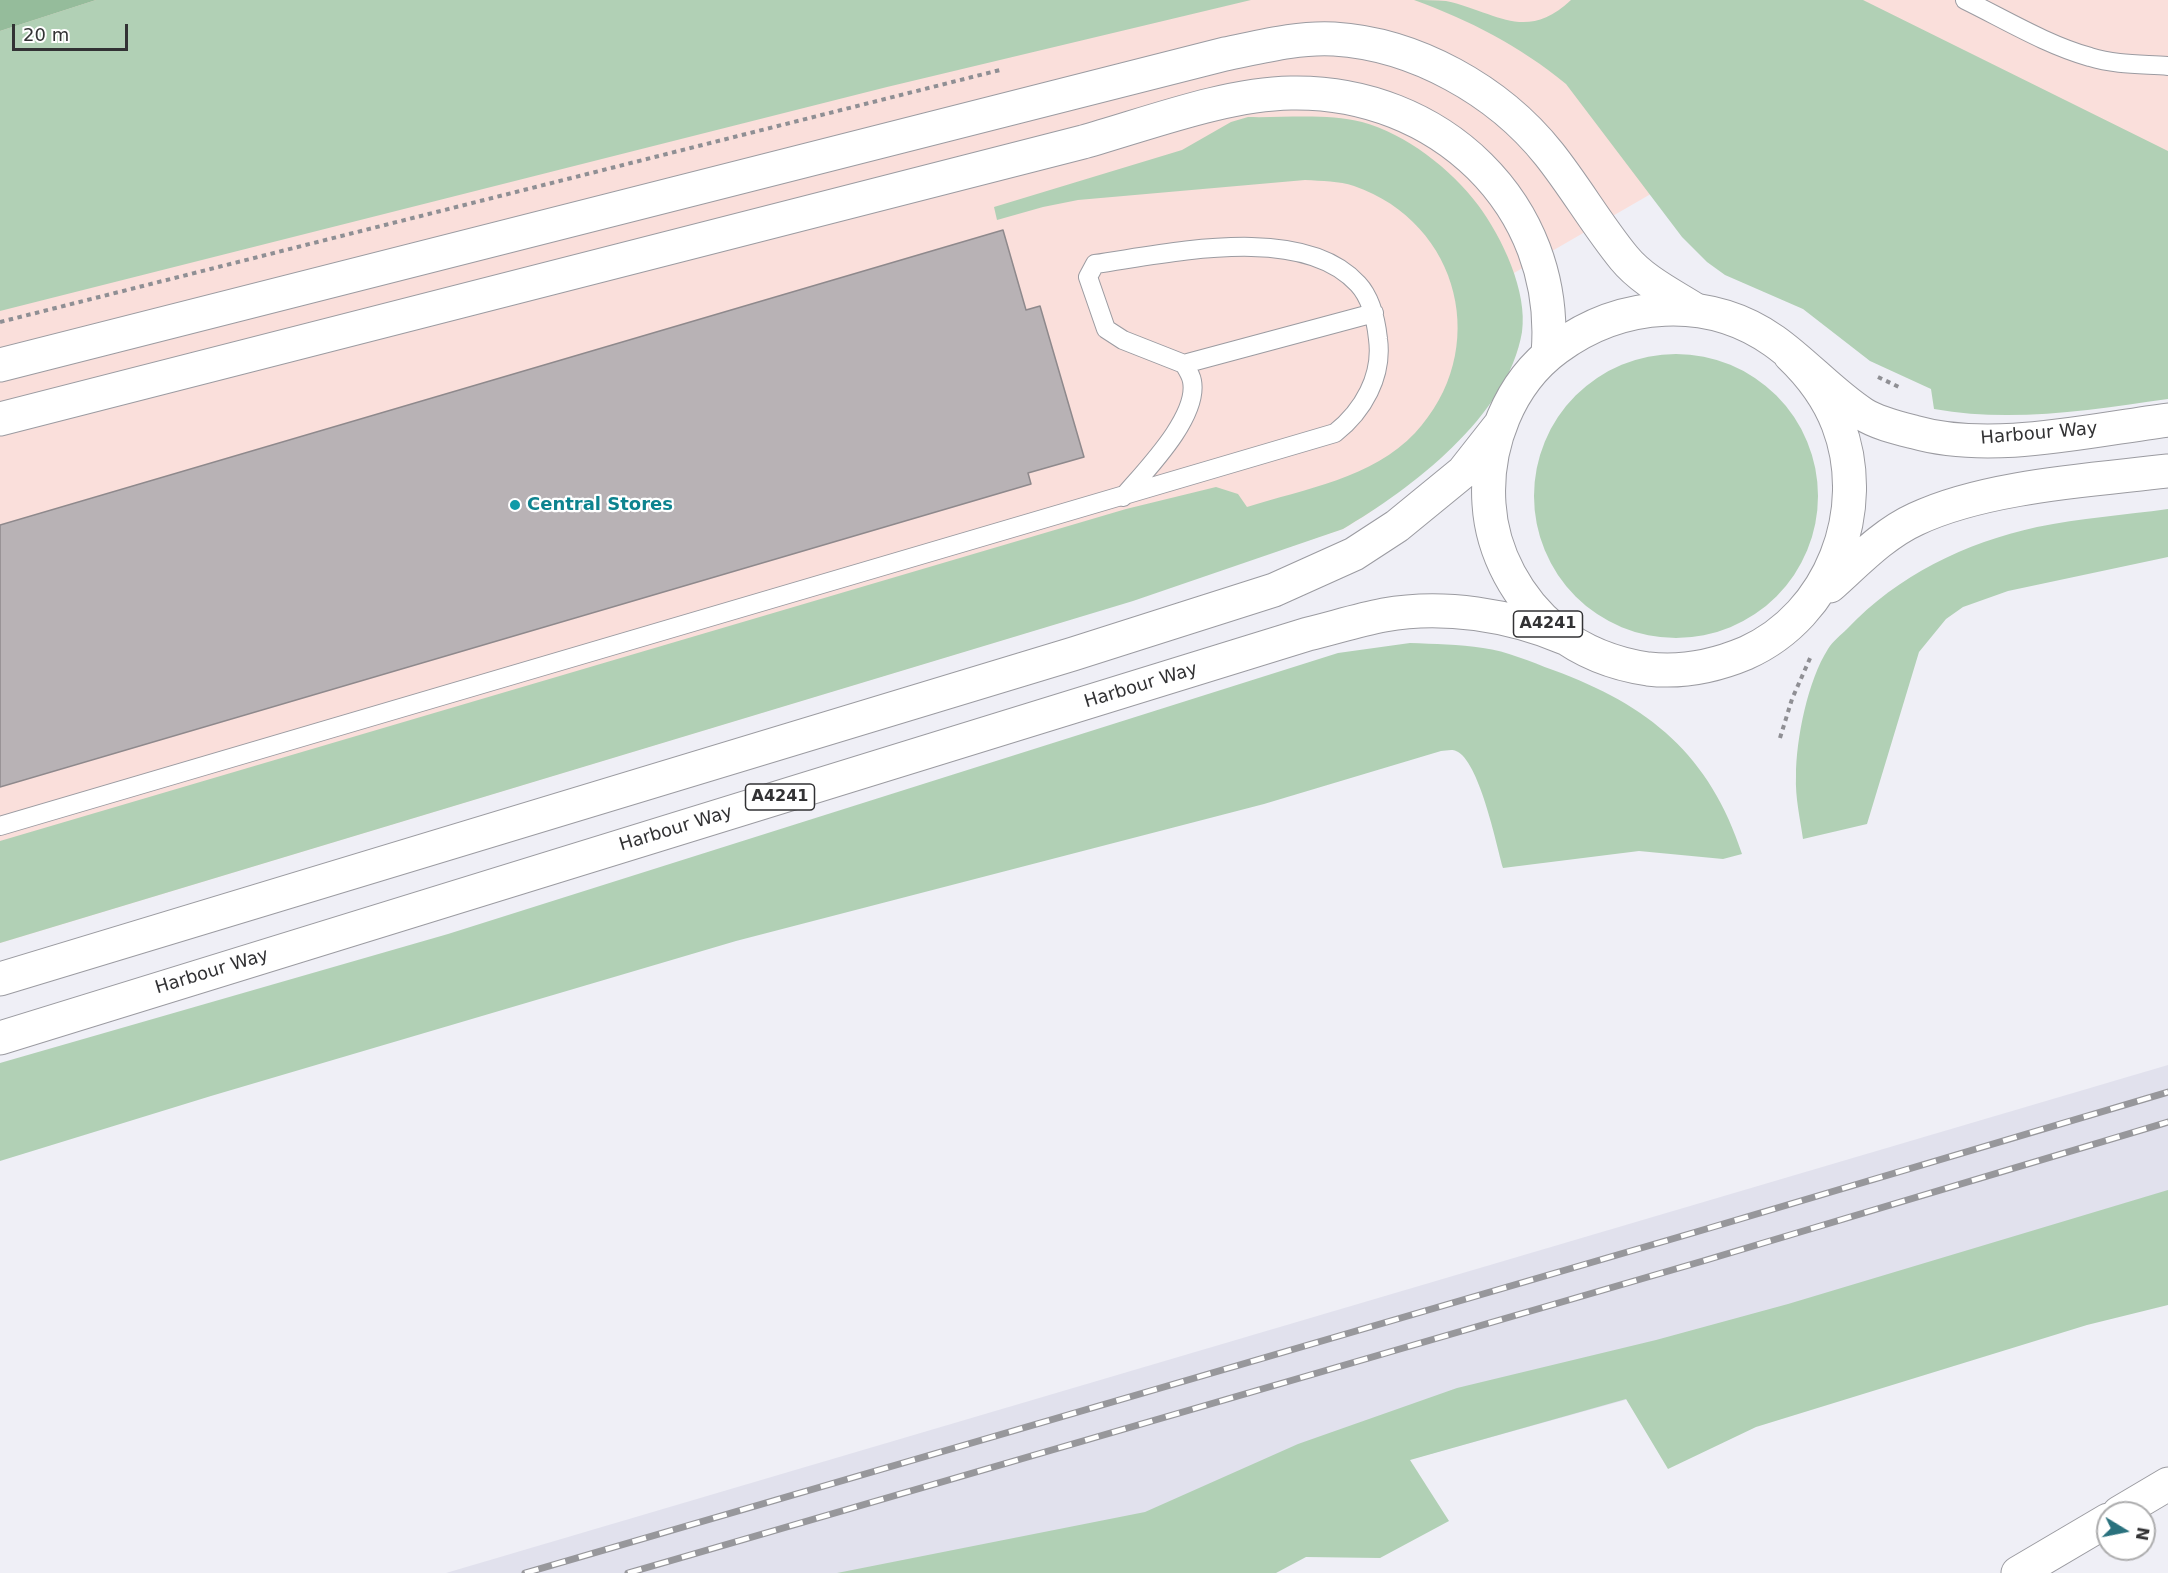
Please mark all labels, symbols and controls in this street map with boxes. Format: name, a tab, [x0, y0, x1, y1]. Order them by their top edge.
scale bar	[15, 12, 130, 50]
text: 20 m	[23, 24, 69, 45]
street label: Harbour Way	[1980, 418, 2098, 450]
place label: Central Stores	[527, 494, 673, 516]
marker: Central Stores	[508, 498, 522, 512]
road number: A4241	[1514, 611, 1582, 637]
street label: Harbour Way	[1082, 659, 1200, 713]
road number: A4241	[746, 784, 814, 810]
street label: Harbour Way	[617, 802, 735, 856]
street label: Harbour Way	[153, 945, 271, 999]
north arrow	[2096, 1501, 2156, 1561]
text: N	[2132, 1526, 2153, 1542]

